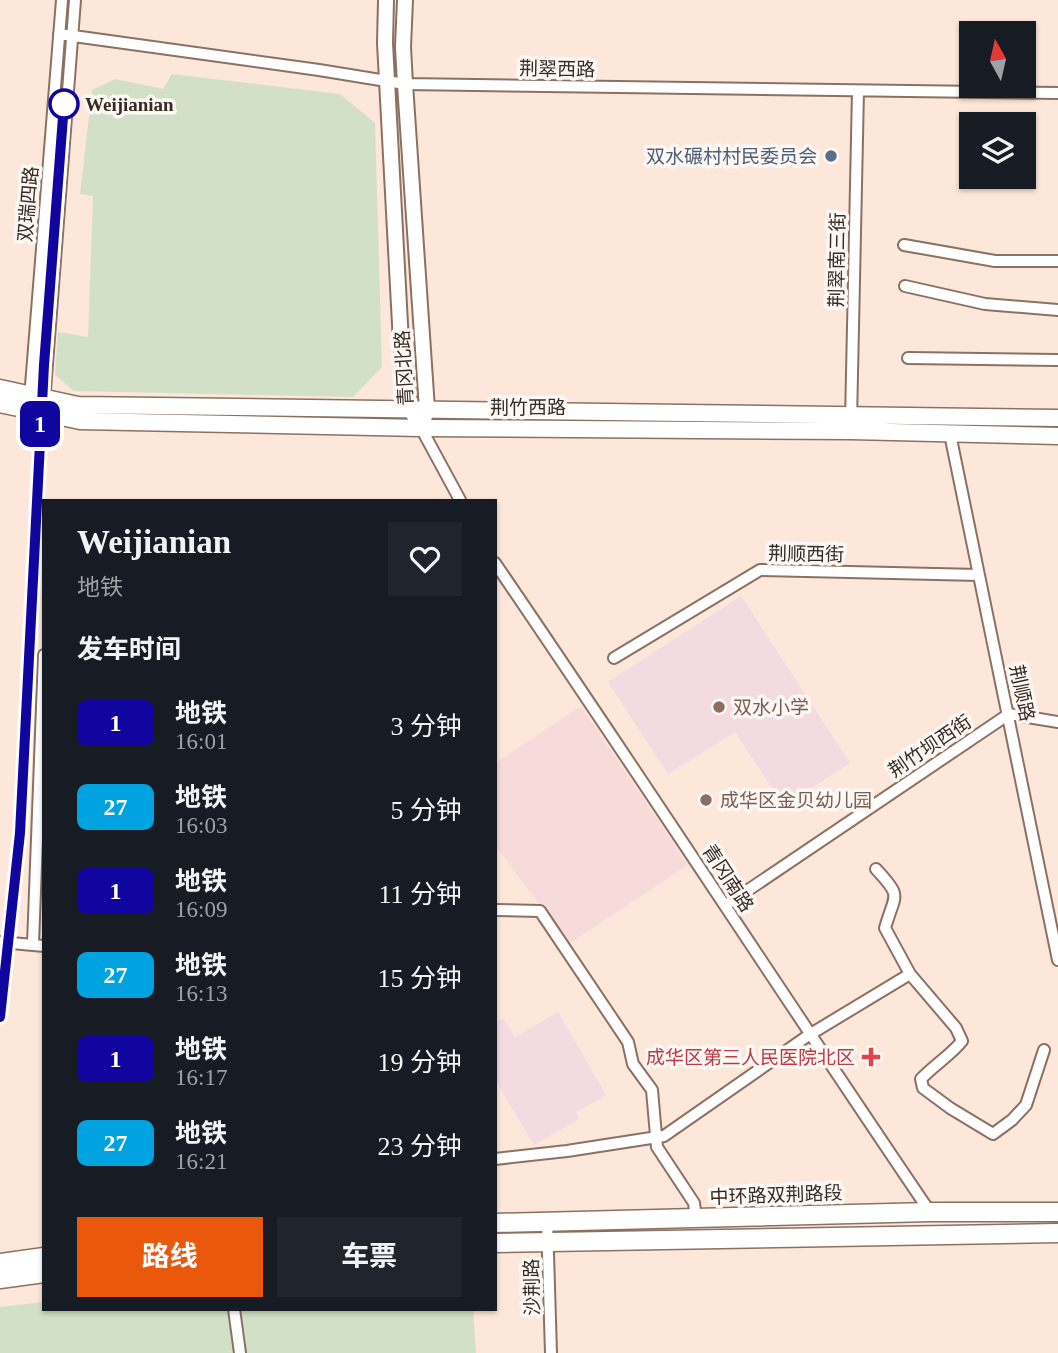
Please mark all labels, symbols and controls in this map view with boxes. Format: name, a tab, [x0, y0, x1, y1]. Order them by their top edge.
north arrow	[959, 21, 1036, 98]
map controls	[959, 21, 1036, 189]
street label: 荆翠西路	[519, 58, 595, 80]
marker: Weijianian	[49, 89, 79, 119]
place label: Weijianian	[85, 94, 174, 115]
button: layers	[959, 112, 1036, 189]
place label: 双水碾村村民委员会	[646, 146, 817, 167]
marker: 双水碾村村民委员会	[823, 148, 839, 164]
street label: 双瑞四路	[14, 165, 42, 243]
street label: 荆翠南三街	[826, 212, 848, 308]
street label: 青冈北路	[392, 329, 416, 407]
street label: 荆竹西路	[490, 397, 566, 418]
line badge: 1	[17, 401, 63, 447]
text: 1	[34, 411, 46, 437]
button: heart	[388, 522, 462, 596]
text: Weijianian	[77, 524, 231, 560]
street label: 荆顺西街	[768, 543, 844, 565]
text: 地铁	[77, 575, 123, 600]
text: 发车时间	[77, 635, 181, 664]
street label: 荆顺路	[1006, 663, 1038, 723]
place label: 双水小学	[733, 697, 809, 718]
text: 地铁	[175, 699, 227, 728]
marker: 双水小学	[711, 699, 727, 715]
text: 1	[110, 710, 122, 736]
street label: 荆竹坝西街	[885, 711, 975, 781]
text: 3 分钟	[390, 712, 462, 741]
text: 16:01	[175, 729, 227, 754]
text: 地铁	[175, 783, 227, 812]
place label: 成华区金贝幼儿园	[720, 790, 872, 811]
marker: 成华区金贝幼儿园	[698, 792, 714, 808]
text: 27	[104, 794, 128, 820]
text: 5 分钟	[390, 796, 462, 825]
text: 16:03	[175, 813, 227, 838]
street label: 青冈南路	[698, 840, 758, 916]
text: 地铁	[175, 867, 227, 896]
text: 1	[110, 878, 122, 904]
text: 11 分钟	[378, 880, 462, 909]
text: 16:09	[175, 897, 227, 922]
text: 地铁	[175, 951, 227, 980]
text: 27	[104, 962, 128, 988]
text: 15 分钟	[377, 964, 462, 993]
text: 16:13	[175, 981, 227, 1006]
text: 地铁	[175, 1035, 227, 1064]
text: 1	[110, 1046, 122, 1072]
place label: 成华区第三人民医院北区	[646, 1047, 855, 1068]
marker: 成华区第三人民医院北区	[861, 1047, 881, 1067]
text: 19 分钟	[377, 1048, 462, 1077]
text: 16:17	[175, 1065, 227, 1090]
text: 地铁	[175, 1119, 227, 1148]
text: 27	[104, 1130, 128, 1156]
text: 23 分钟	[377, 1132, 462, 1161]
text: 16:21	[175, 1149, 227, 1174]
street label: 中环路双荆路段	[709, 1182, 843, 1208]
button: 路线	[77, 1217, 263, 1297]
button: 车票	[277, 1217, 462, 1297]
street label: 沙荆路	[521, 1258, 543, 1316]

